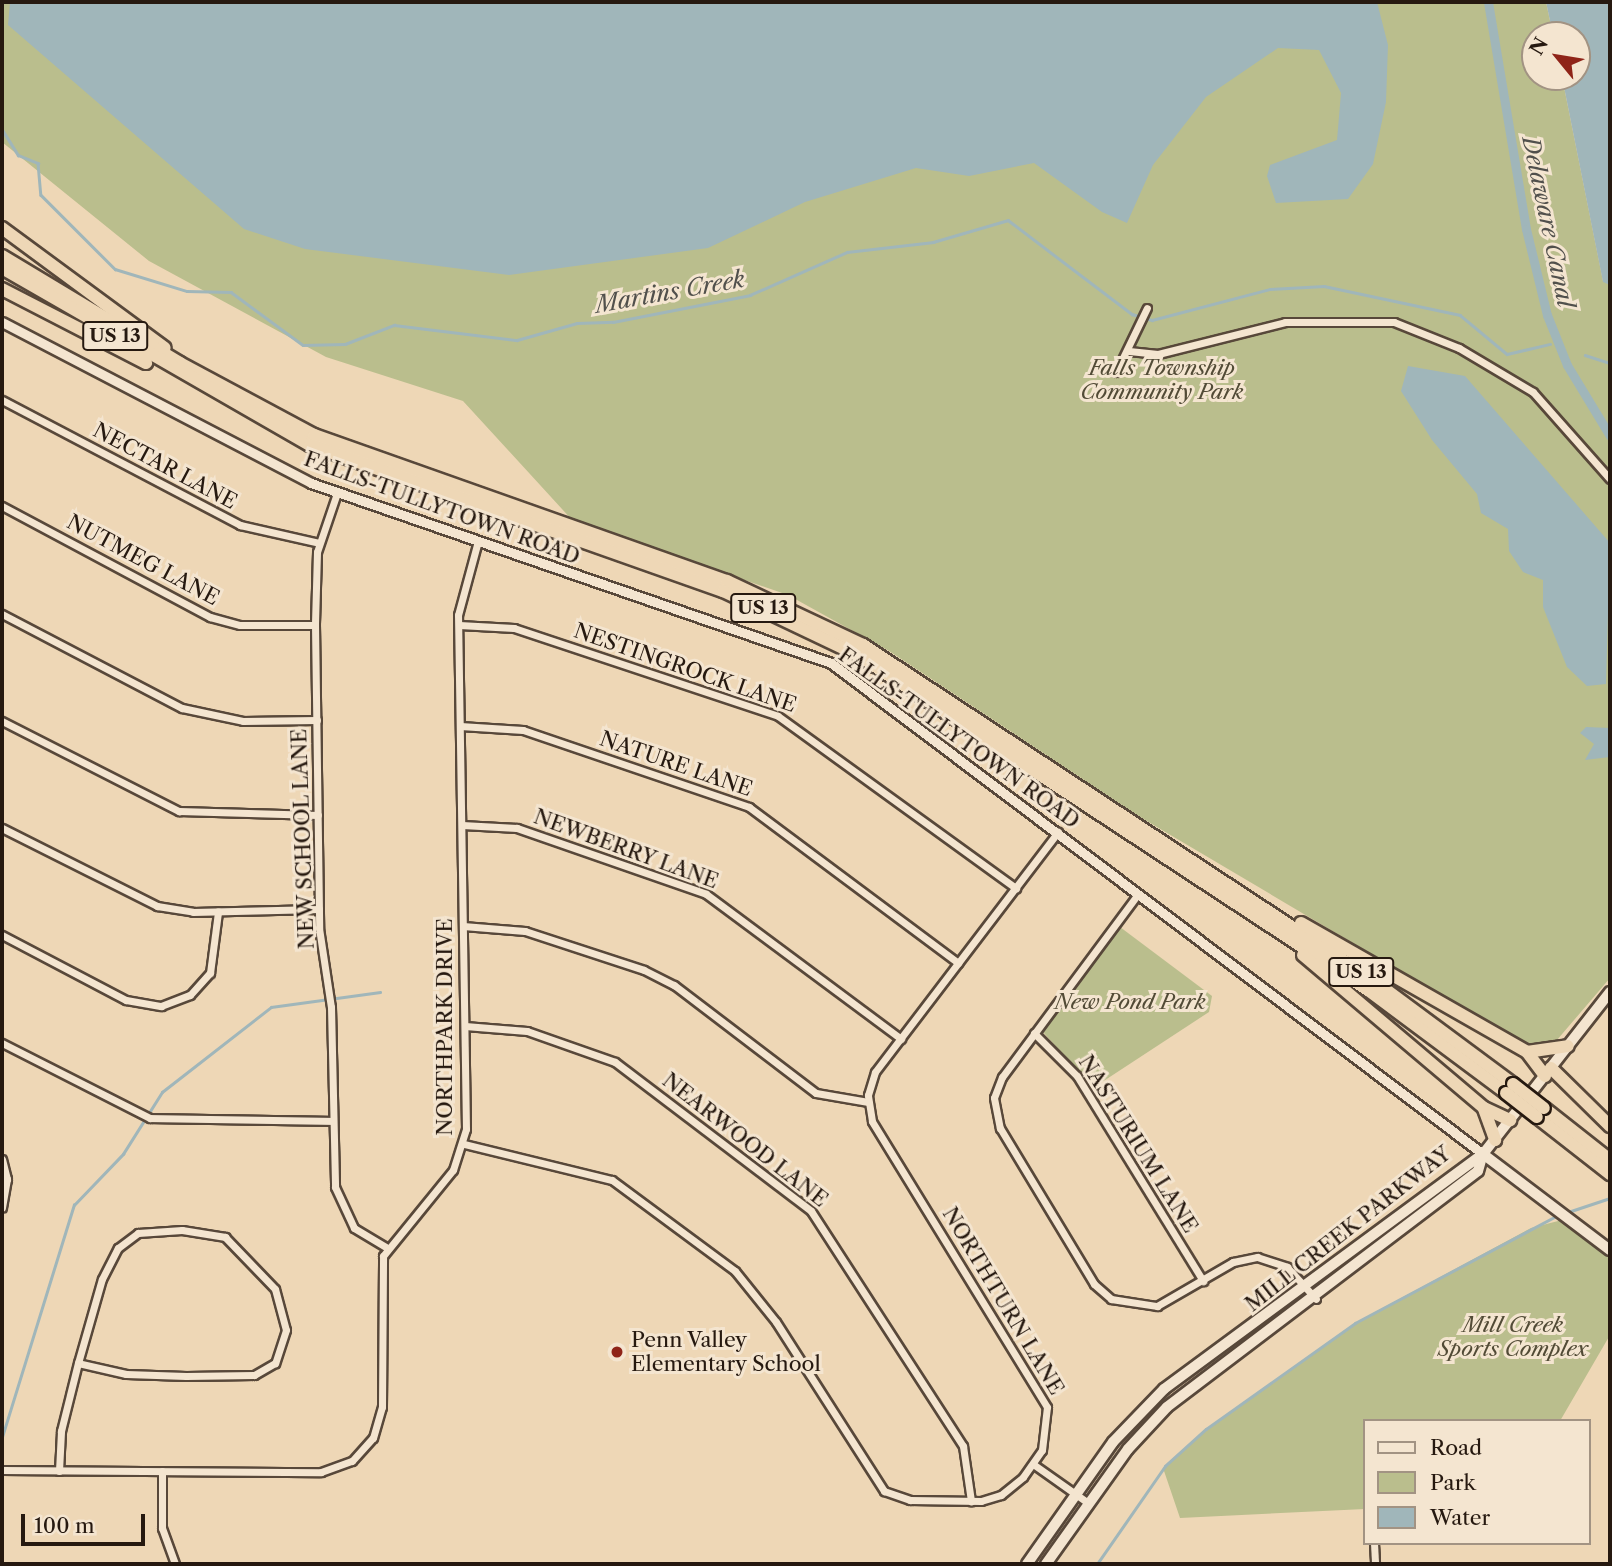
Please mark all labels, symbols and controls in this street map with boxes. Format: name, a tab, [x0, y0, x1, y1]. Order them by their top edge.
north arrow	[1521, 21, 1591, 91]
text: N	[1525, 33, 1553, 59]
water label: Delaware Canal	[1516, 134, 1580, 310]
water label: Martins Creek	[593, 265, 747, 319]
road number: US 13	[82, 320, 148, 352]
park label: Falls Township Community Park	[1081, 355, 1243, 405]
street label: NECTAR LANE	[89, 417, 241, 515]
street label: FALLS-TULLYTOWN ROAD	[301, 446, 583, 570]
street label: NUTMEG LANE	[63, 509, 223, 611]
road number: US 13	[730, 593, 796, 624]
street label: NESTINGROCK LANE	[570, 618, 800, 718]
street label: FALLS-TULLYTOWN ROAD	[834, 642, 1084, 834]
street label: NATURE LANE	[596, 726, 756, 802]
street label: NEW SCHOOL LANE	[287, 728, 319, 950]
street label: NEWBERRY LANE	[530, 804, 722, 894]
street label: NORTHPARK DRIVE	[432, 918, 458, 1136]
road number: US 13	[1328, 956, 1394, 988]
park label: New Pond Park	[1054, 989, 1206, 1015]
street label: NASTURIUM LANE	[1073, 1051, 1203, 1237]
street label: NEARWOOD LANE	[657, 1068, 833, 1212]
street label: MILL CREEK PARKWAY	[1240, 1141, 1456, 1317]
street label: NORTHTURN LANE	[937, 1203, 1069, 1399]
park label: Mill Creek Sports Complex	[1438, 1312, 1588, 1362]
place label: Penn Valley Elementary School	[631, 1327, 821, 1377]
marker: Penn Valley Elementary School	[609, 1344, 625, 1360]
legend	[1364, 1419, 1591, 1545]
text: Road	[1430, 1435, 1482, 1460]
text: Park	[1430, 1470, 1476, 1495]
scale bar	[24, 1500, 149, 1544]
text: Water	[1430, 1505, 1490, 1530]
text: 100 m	[34, 1513, 95, 1538]

